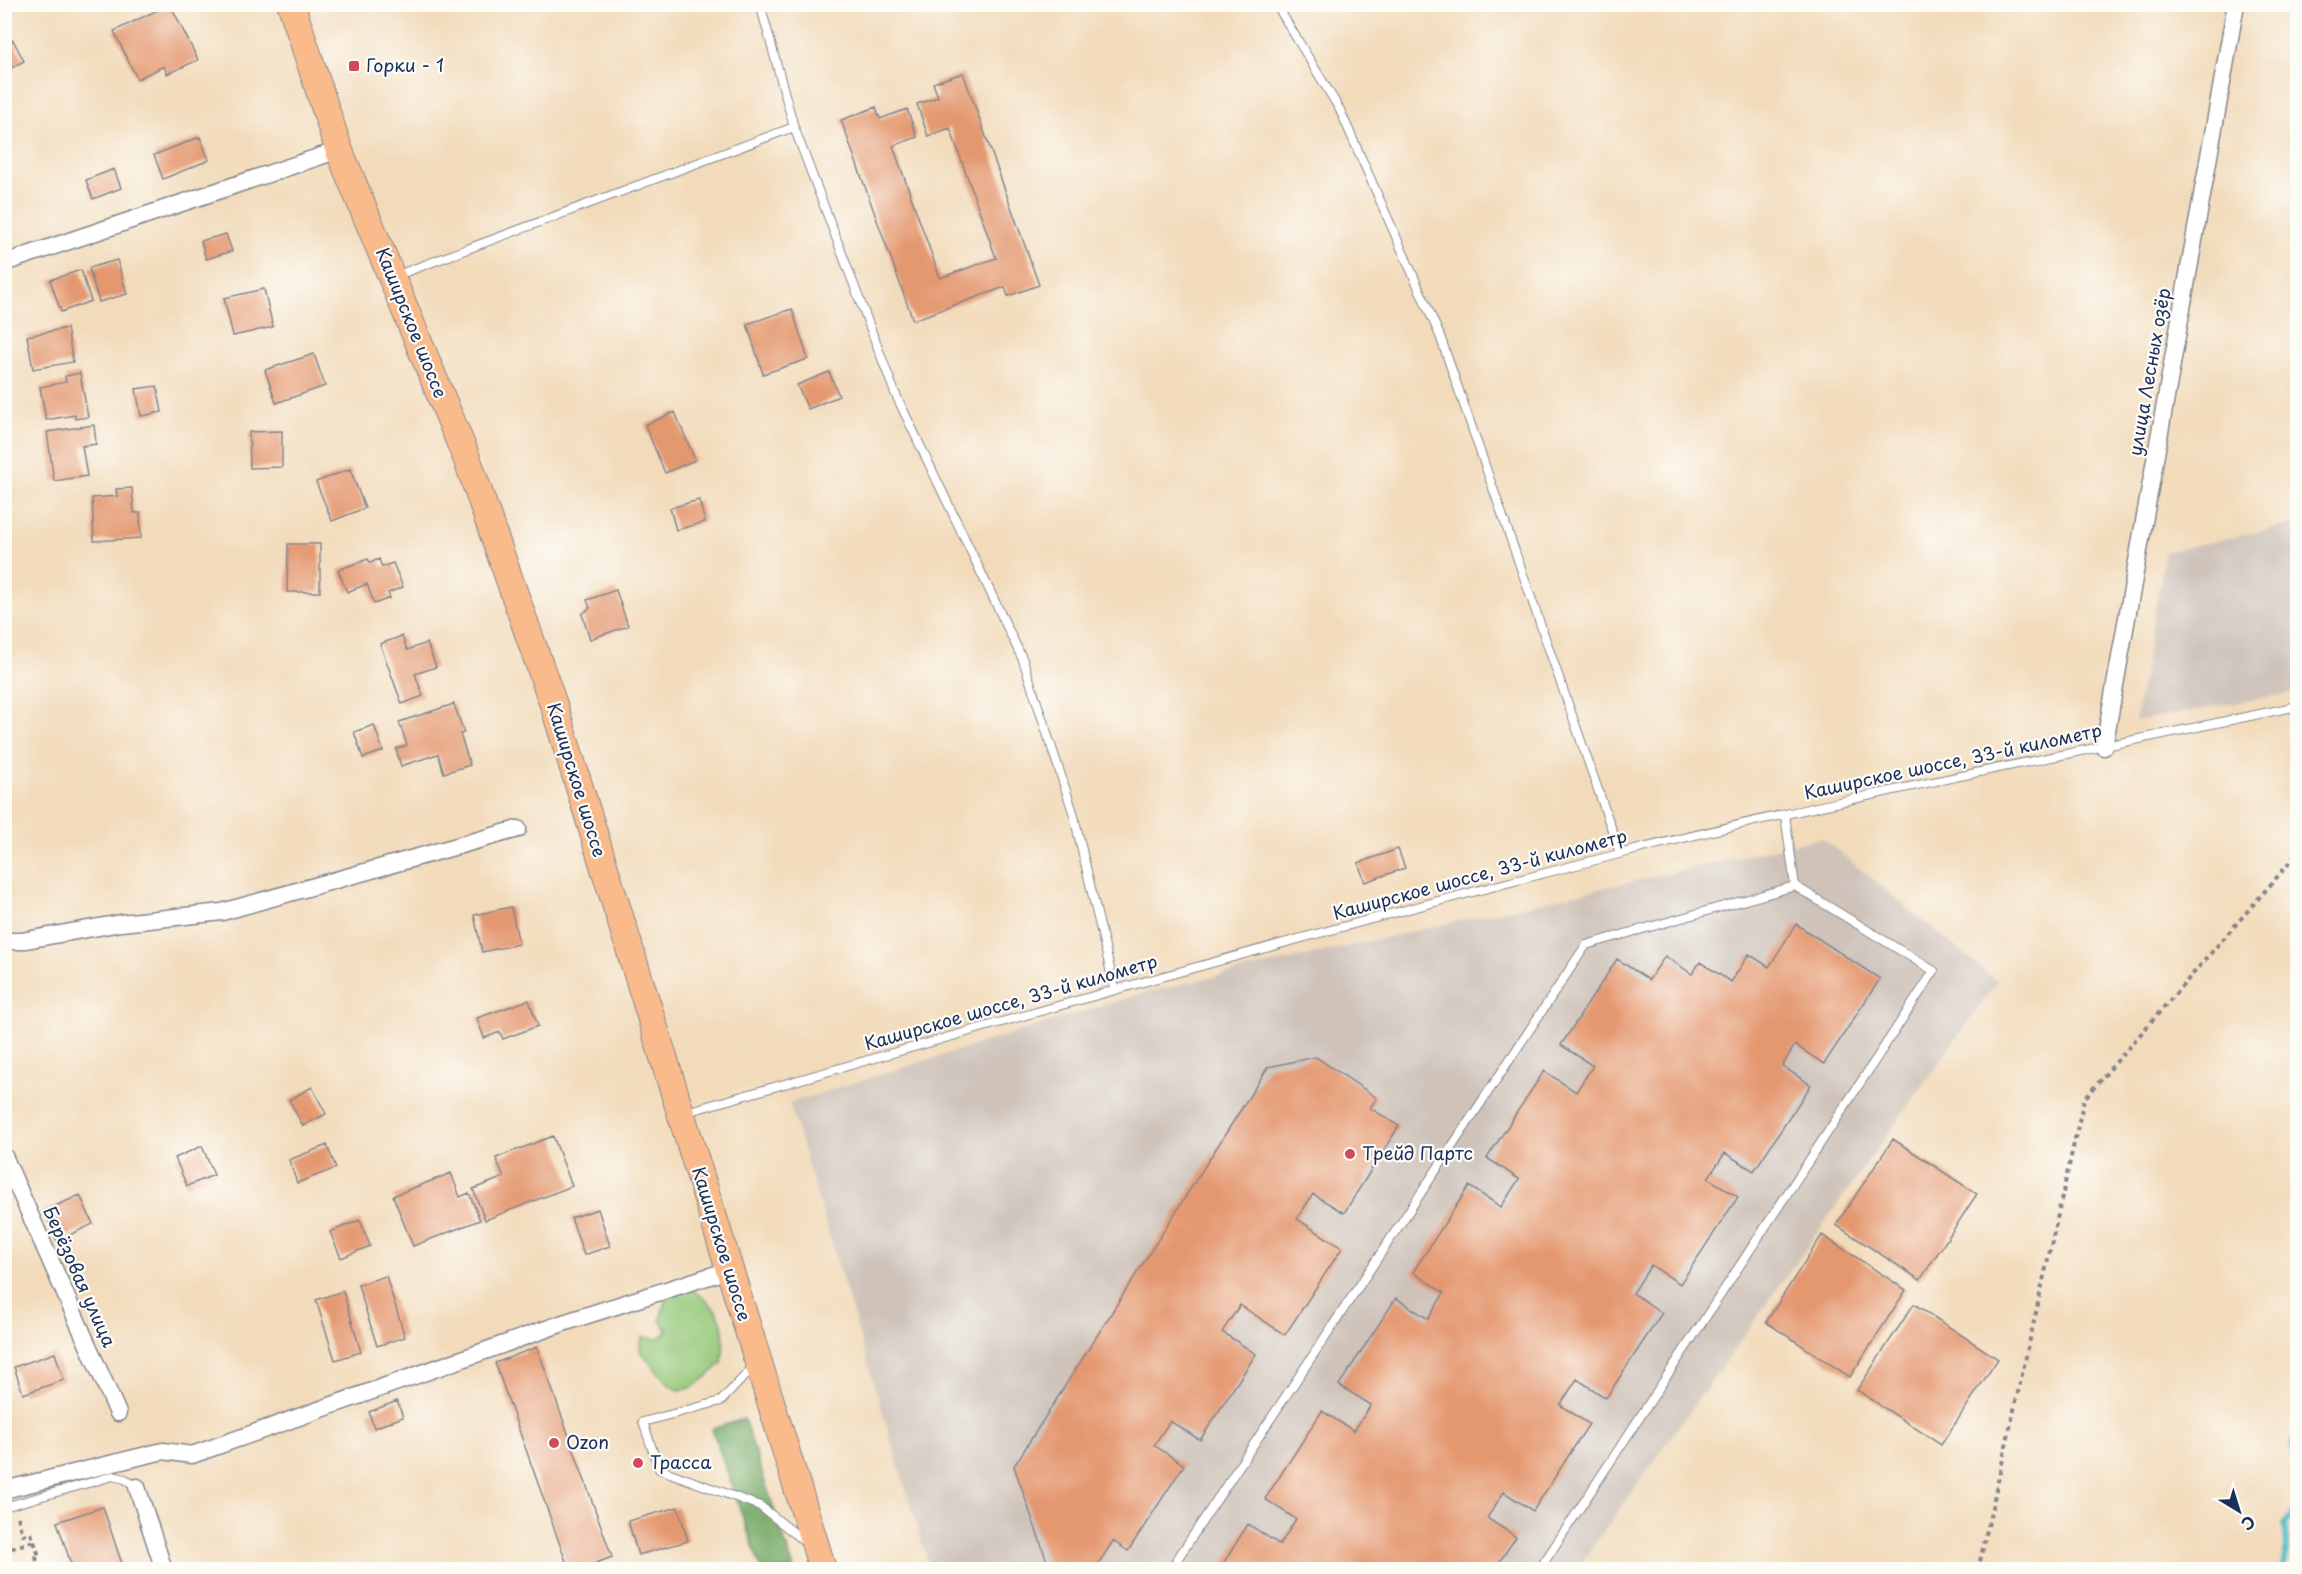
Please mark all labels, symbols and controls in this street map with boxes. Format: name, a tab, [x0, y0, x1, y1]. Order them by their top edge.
place label: Горки - 1	[366, 51, 444, 78]
marker: Горки - 1	[347, 59, 361, 73]
street label: Каширское шоссе	[370, 243, 455, 402]
street label: улица Лесных озёр	[2120, 286, 2177, 458]
street label: Каширское шоссе	[541, 699, 614, 860]
street label: Каширское шоссе, 33-й километр	[1801, 716, 2104, 805]
street label: Каширское шоссе, 33-й километр	[1330, 821, 1630, 926]
street label: Каширское шоссе, 33-й километр	[861, 947, 1160, 1056]
place label: Трейд Партс	[1362, 1139, 1473, 1166]
marker: Трейд Партс	[1343, 1147, 1357, 1161]
street label: Каширское шоссе	[686, 1163, 759, 1324]
street label: Берёзовая улица	[37, 1202, 124, 1352]
place label: Ozon	[566, 1428, 609, 1455]
marker: Ozon	[547, 1436, 561, 1450]
place label: Трасса	[650, 1448, 712, 1475]
marker: Трасса	[631, 1456, 645, 1470]
north arrow	[2209, 1481, 2269, 1541]
text: С	[2237, 1510, 2261, 1537]

